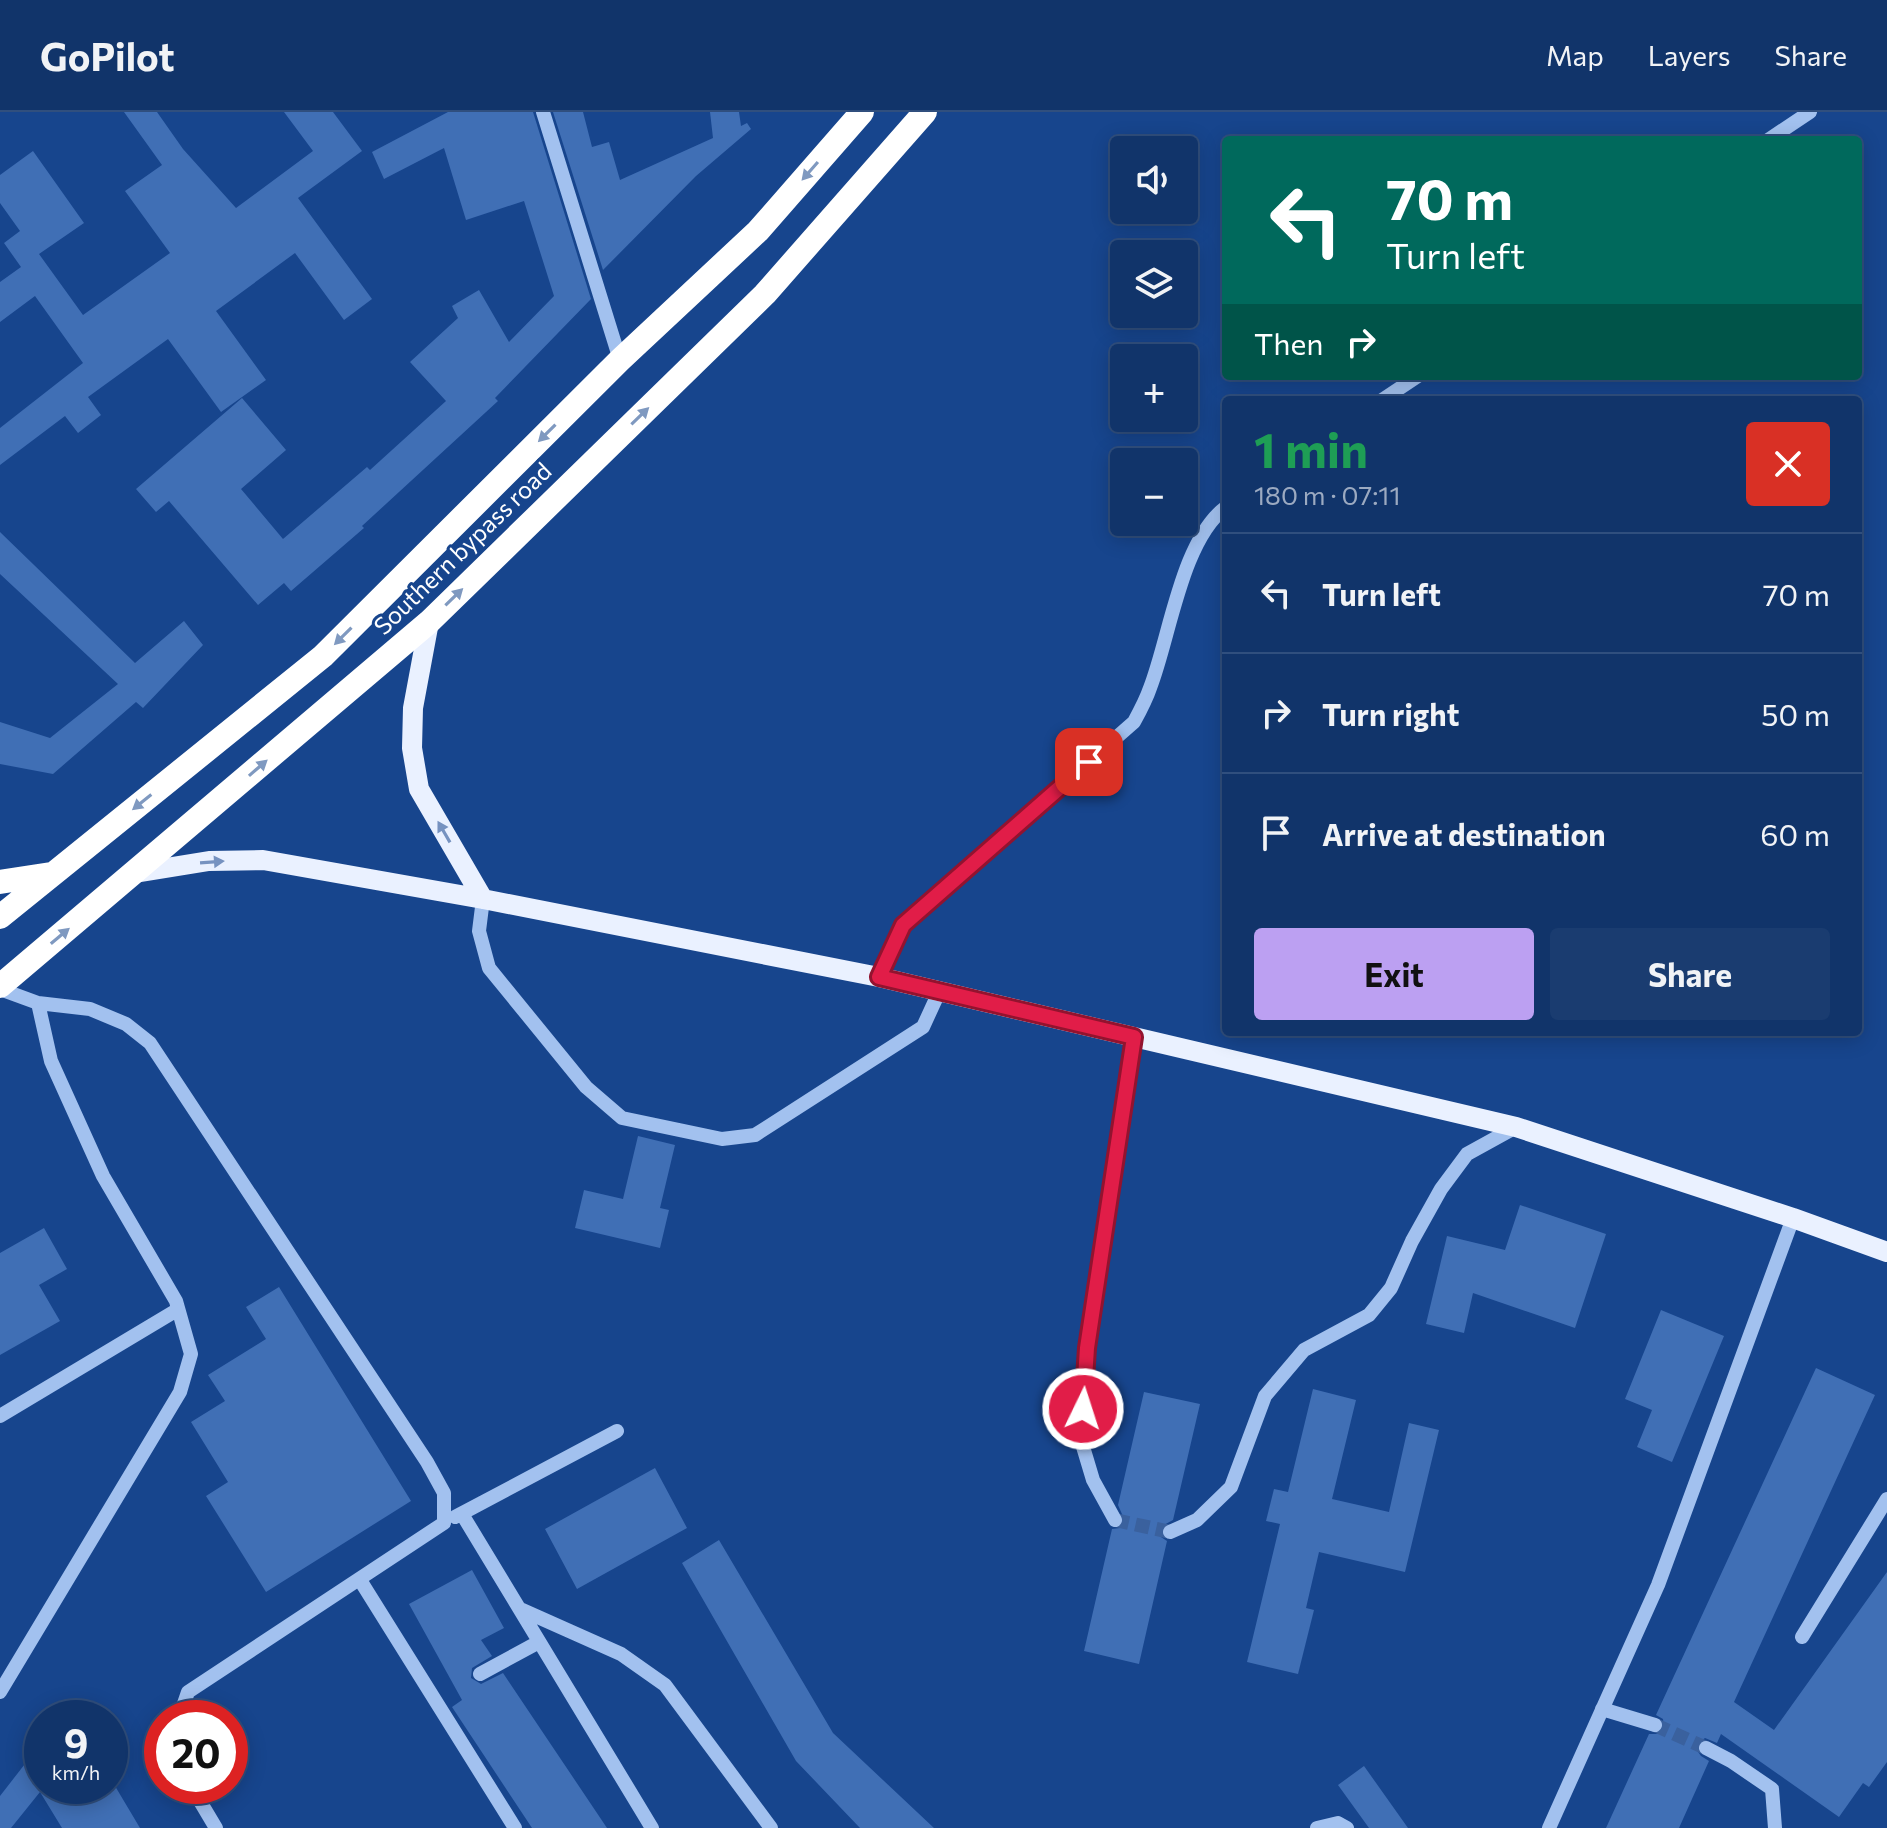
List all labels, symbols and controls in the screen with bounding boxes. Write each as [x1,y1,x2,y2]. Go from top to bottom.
text: GoPilot [40,32,175,79]
text: Map [1546,38,1604,72]
text: Layers [1648,38,1730,72]
text: Share [1774,38,1847,72]
map controls [1110,136,1198,536]
button: sound [1110,136,1198,224]
one-way arrow [802,161,820,180]
text: 70 m [1386,163,1513,232]
icon: left [1254,168,1358,272]
text: Turn left [1386,232,1525,276]
button: layers [1110,240,1198,328]
icon: right [1339,320,1383,364]
text: Then [1254,324,1323,361]
button: + [1110,344,1198,432]
one-way arrow [630,407,649,426]
text: 1 min [1254,419,1368,478]
button: close [1746,422,1830,506]
one-way arrow [538,423,557,442]
button: − [1110,448,1198,536]
street label: Southern bypass road [367,456,557,640]
text: 180 m · 07:11 [1254,479,1401,510]
icon: left [1254,571,1298,615]
text: Turn left [1322,575,1441,612]
text: 70 m [1763,575,1830,612]
one-way arrow [444,589,463,607]
one-way arrow [334,626,353,645]
icon: right [1254,691,1298,735]
text: Turn right [1322,695,1459,732]
text: 50 m [1761,695,1830,732]
pin [1055,728,1123,796]
icon: arrive [1067,740,1111,784]
one-way arrow [248,760,268,777]
one-way arrow [132,793,153,810]
icon: arrive [1254,811,1298,855]
text: Arrive at destination [1322,815,1606,852]
text: 60 m [1760,815,1830,852]
one-way arrow [437,821,451,843]
one-way arrow [200,855,225,868]
one-way arrow [50,928,70,945]
button: Exit [1254,928,1534,1020]
button: Share [1550,928,1830,1020]
position arrow [1041,1367,1125,1451]
speed limit sign: 20 [144,1700,248,1804]
text: 9 [64,1717,88,1766]
text: km/h [52,1760,100,1784]

